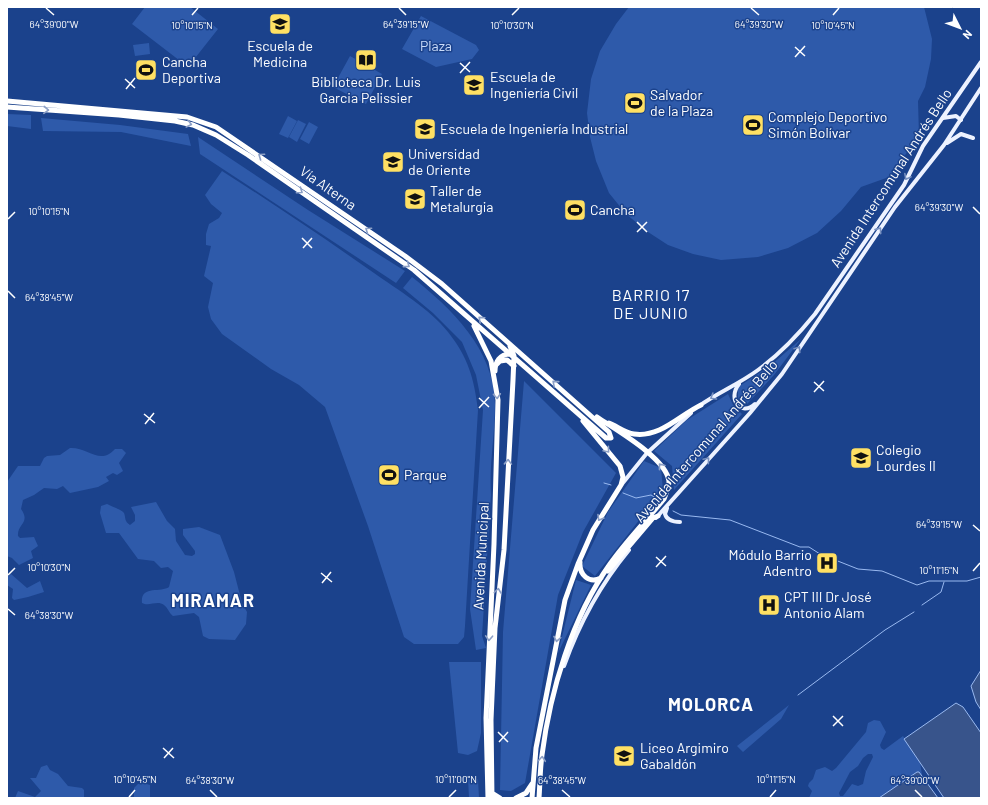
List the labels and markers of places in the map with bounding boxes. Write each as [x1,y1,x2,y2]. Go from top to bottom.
school or university icon: Escuela de Medicina [267,11,293,37]
place label: Escuela de Medicina [247,37,313,70]
library icon: Biblioteca Dr. Luis Garcia Pelissier [353,47,379,73]
place label: Cancha Deportiva [162,53,221,86]
sports icon: Cancha Deportiva [133,57,159,83]
place label: Escuela de Ingeniería Civil [490,68,578,101]
school or university icon: Escuela de Ingeniería Civil [461,72,487,98]
place label: Biblioteca Dr. Luis Garcia Pelissier [311,73,421,106]
place label: Salvador de la Plaza [650,86,713,119]
sports icon: Salvador de la Plaza [622,90,648,116]
place label: Complejo Deportivo Simón Bolívar [768,108,887,141]
sports icon: Complejo Deportivo Simón Bolívar [740,112,766,138]
school or university icon: Escuela de Ingeniería Industrial [412,116,438,142]
place label: Escuela de Ingeniería Industrial [440,120,628,137]
place label: Universidad de Oriente [408,145,480,178]
school or university icon: Universidad de Oriente [380,149,406,175]
place label: Taller de Metalurgia [430,182,494,215]
school or university icon: Taller de Metalurgia [402,186,428,212]
sports icon: Cancha [562,197,588,223]
place label: Cancha [590,201,635,218]
place label: Colegio Lourdes II [876,441,936,474]
school or university icon: Colegio Lourdes II [848,445,874,471]
sports icon: Parque [376,462,402,488]
place label: Parque [404,466,447,483]
place label: Módulo Barrio Adentro [728,546,812,579]
hospital icon: Módulo Barrio Adentro [814,550,840,576]
place label: CPT III Dr José Antonio Alam [784,588,872,621]
hospital icon: CPT III Dr José Antonio Alam [756,592,782,618]
place label: Liceo Argimiro Gabaldón [640,739,729,772]
school or university icon: Liceo Argimiro Gabaldón [611,743,637,769]

